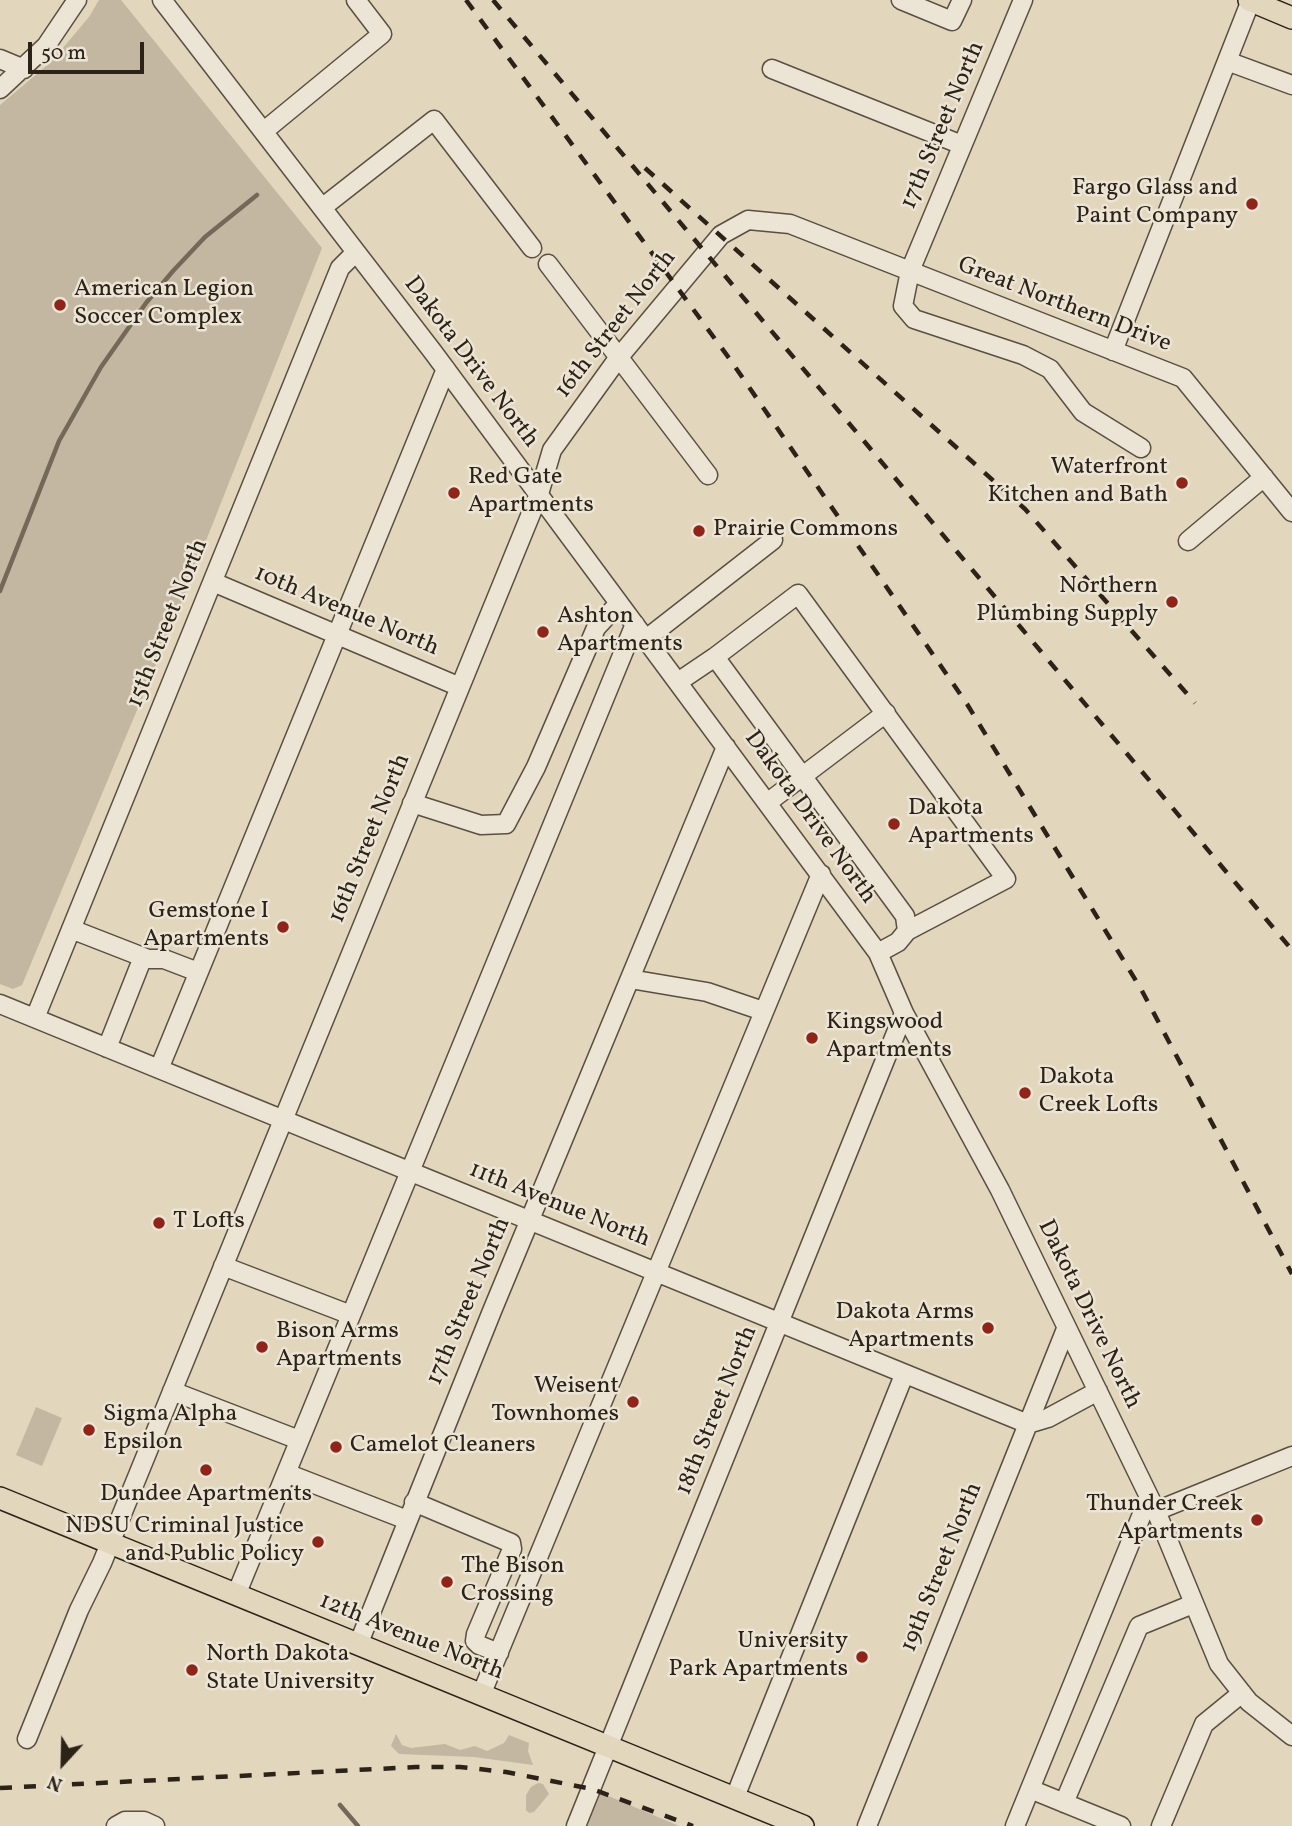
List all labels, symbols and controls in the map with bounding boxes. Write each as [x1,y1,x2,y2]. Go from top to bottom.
scale bar [32,28,147,72]
street label: 17th Street North [896,38,992,214]
text: 50 m [41,39,86,68]
place label: Fargo Glass and Paint Company [1072,176,1238,232]
marker: Fargo Glass and Paint Company [1244,196,1260,212]
street label: 16th Street North [550,245,684,405]
street label: Great Northern Drive [953,252,1175,360]
street label: Dakota Drive North [396,272,544,454]
place label: American Legion Soccer Complex [74,277,254,333]
marker: American Legion Soccer Complex [52,297,68,313]
place label: Waterfront Kitchen and Bath [987,455,1168,511]
place label: Red Gate Apartments [468,465,594,521]
marker: Waterfront Kitchen and Bath [1174,475,1190,491]
marker: Red Gate Apartments [446,485,462,501]
place label: Prairie Commons [713,517,898,545]
marker: Prairie Commons [691,523,707,539]
street label: 15th Street North [122,535,216,713]
street label: 10th Avenue North [249,560,443,664]
place label: Northern Plumbing Supply [976,574,1158,630]
marker: Northern Plumbing Supply [1164,594,1180,610]
place label: Ashton Apartments [557,604,683,660]
marker: Ashton Apartments [535,624,551,640]
street label: Dakota Drive North [737,726,881,910]
street label: 16th Street North [324,750,418,928]
place label: Dakota Apartments [908,796,1034,852]
marker: Dakota Apartments [886,816,902,832]
place label: Gemstone I Apartments [143,899,269,955]
marker: Gemstone I Apartments [275,919,291,935]
place label: Kingswood Apartments [826,1010,952,1066]
marker: Kingswood Apartments [804,1030,820,1046]
place label: Dakota Creek Lofts [1039,1065,1158,1121]
marker: Dakota Creek Lofts [1017,1085,1033,1101]
street label: 11th Avenue North [464,1157,654,1255]
place label: T Lofts [173,1209,245,1237]
street label: 17th Street North [422,1214,518,1390]
marker: T Lofts [151,1215,167,1231]
street label: Dakota Drive North [1030,1216,1146,1414]
place label: Dakota Arms Apartments [835,1300,974,1356]
place label: Bison Arms Apartments [276,1319,402,1375]
marker: Dakota Arms Apartments [980,1320,996,1336]
street label: 18th Street North [671,1322,765,1500]
marker: Bison Arms Apartments [254,1339,270,1355]
place label: Weisent Townhomes [491,1374,619,1430]
marker: Weisent Townhomes [625,1394,641,1410]
place label: Sigma Alpha Epsilon [103,1402,238,1458]
marker: Sigma Alpha Epsilon [81,1422,97,1438]
place label: Camelot Cleaners [350,1433,536,1461]
marker: Camelot Cleaners [328,1439,344,1455]
marker: Dundee Apartments [198,1462,214,1478]
street label: 19th Street North [896,1479,990,1657]
place label: Dundee Apartments [100,1482,312,1510]
place label: Thunder Creek Apartments [1086,1492,1243,1548]
marker: Thunder Creek Apartments [1249,1512,1265,1528]
place label: NDSU Criminal Justice and Public Policy [65,1514,304,1570]
marker: NDSU Criminal Justice and Public Policy [310,1534,326,1550]
place label: The Bison Crossing [461,1554,565,1610]
marker: The Bison Crossing [439,1574,455,1590]
street label: 12th Avenue North [315,1588,507,1688]
place label: University Park Apartments [668,1629,848,1685]
place label: North Dakota State University [206,1642,374,1698]
marker: University Park Apartments [854,1649,870,1665]
marker: North Dakota State University [184,1662,200,1678]
north arrow [28,1728,98,1798]
text: N [44,1768,66,1797]

